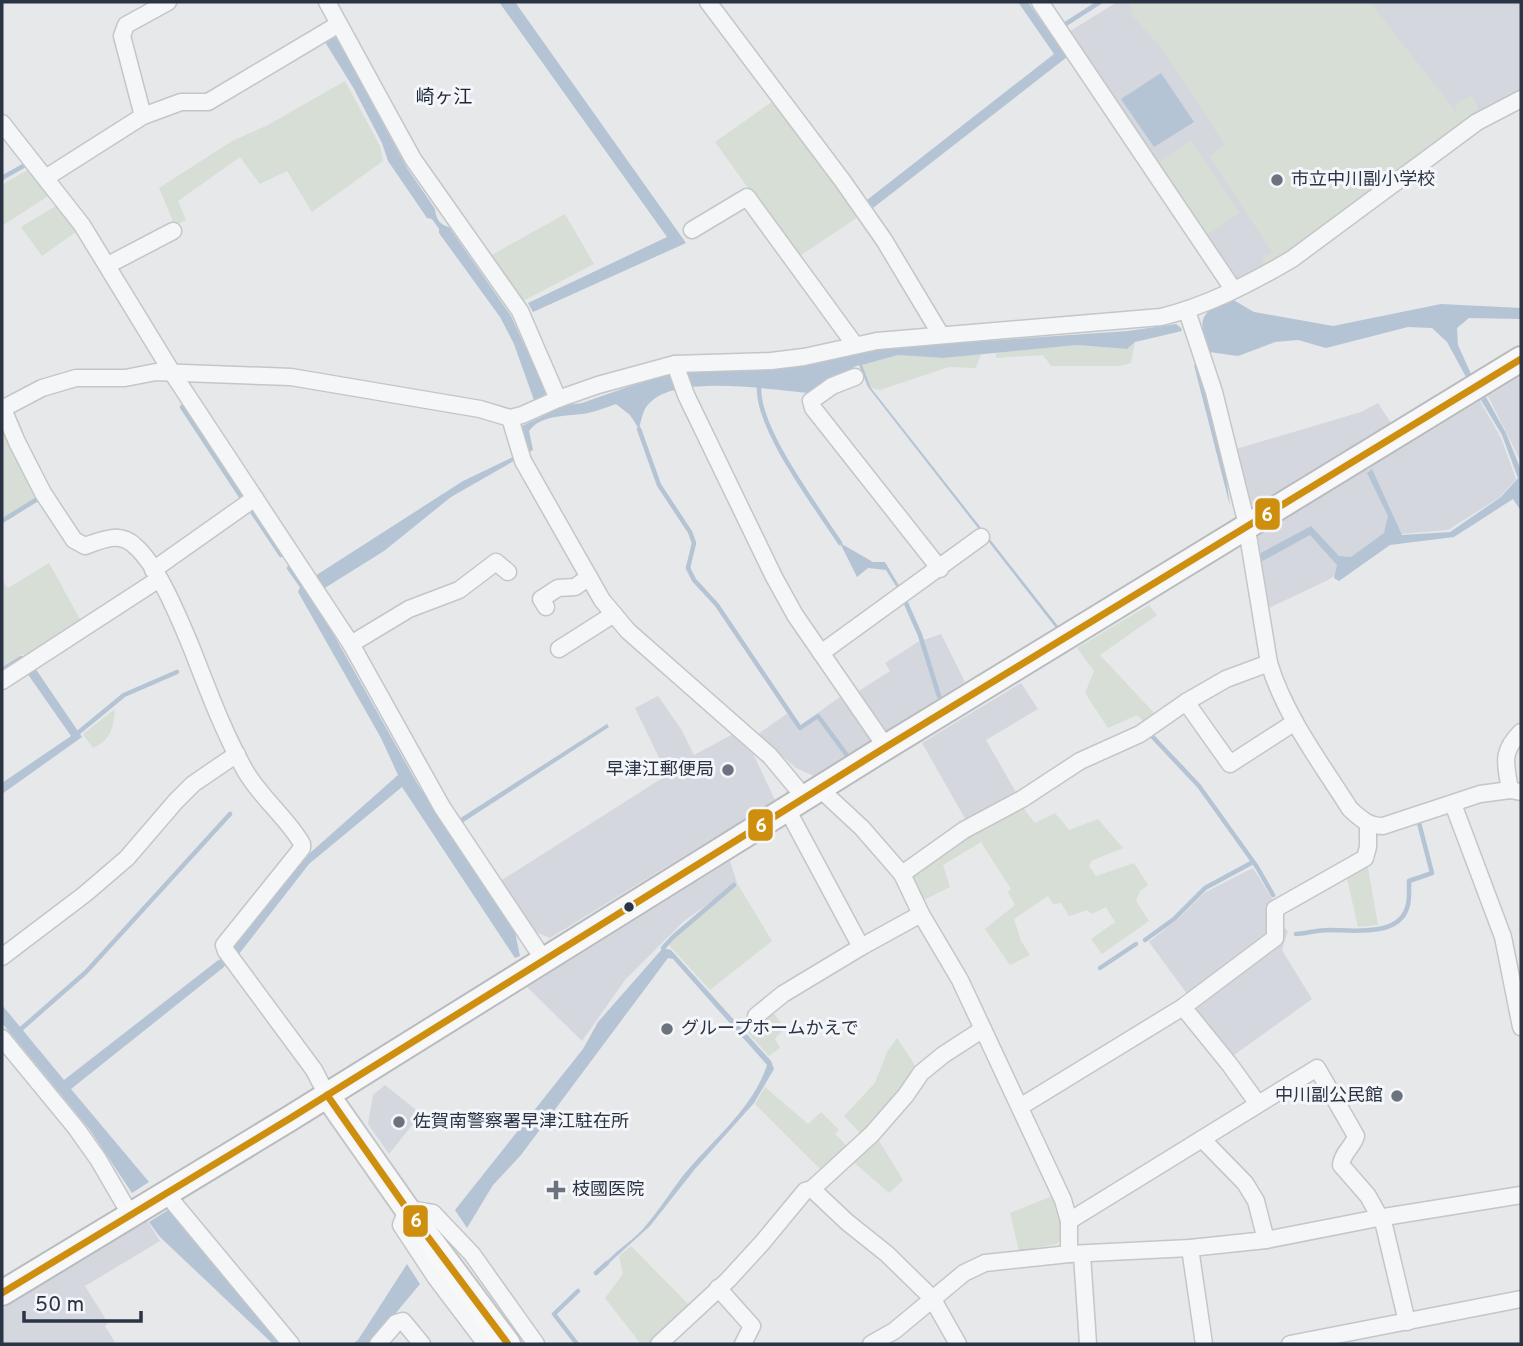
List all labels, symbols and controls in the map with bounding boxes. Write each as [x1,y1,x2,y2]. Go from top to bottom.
district label: 崎ヶ江 [415,86,473,110]
place label: 市立中川副小学校 [1291,169,1435,192]
marker: 市立中川副小学校 [1269,172,1285,188]
line badge: 6 [1254,497,1281,531]
text: 6 [1261,504,1273,528]
place label: 早津江郵便局 [606,759,714,782]
marker: 早津江郵便局 [720,762,736,778]
line badge: 6 [747,808,774,842]
text: 6 [755,815,767,839]
unlabelled marker [622,900,636,914]
place label: グループホームかえで [681,1018,859,1041]
marker: グループホームかえで [659,1021,675,1037]
place label: 中川副公民館 [1275,1085,1383,1108]
marker: 中川副公民館 [1389,1088,1405,1104]
place label: 佐賀南警察署早津江駐在所 [413,1111,629,1134]
marker: 佐賀南警察署早津江駐在所 [391,1114,407,1130]
place label: 枝國医院 [572,1179,644,1202]
marker: 枝國医院 [546,1180,566,1200]
line badge: 6 [402,1204,429,1238]
text: 6 [410,1210,422,1234]
scale bar [24,1280,142,1324]
text: 50 m [35,1292,84,1319]

